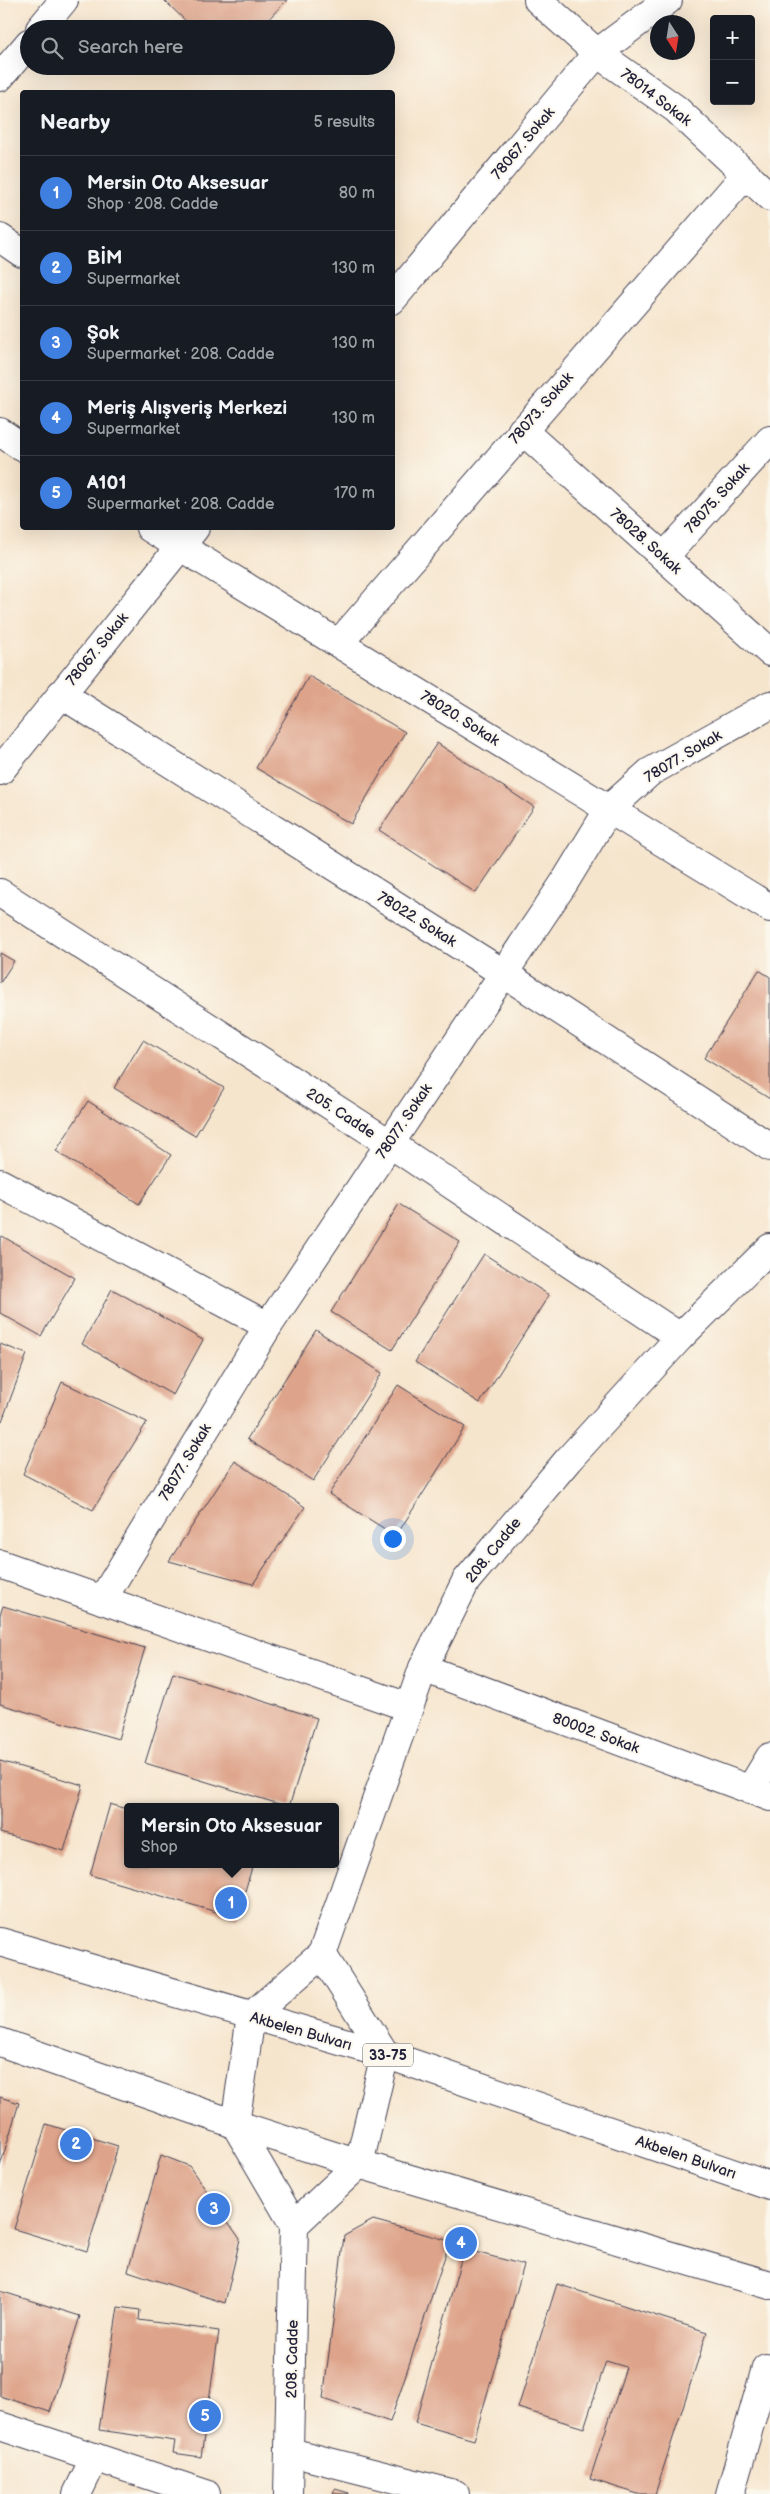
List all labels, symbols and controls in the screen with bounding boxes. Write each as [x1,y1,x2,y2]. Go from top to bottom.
north arrow [650,15,695,60]
map controls [710,15,755,105]
button: + [710,15,755,60]
search box [20,20,395,75]
icon: search [38,34,66,62]
text: Search here [78,36,183,59]
button: − [710,60,755,105]
street label: 78014 Sokak [616,64,696,131]
street label: 78067. Sokak [488,103,560,183]
text: Nearby [40,110,110,135]
text: 5 results [313,113,375,132]
text: Mersin Oto Aksesuar [87,172,268,195]
text: 1 [53,184,59,203]
text: 80 m [339,184,375,203]
text: Shop · 208. Cadde [87,195,218,214]
text: BİM [87,247,122,270]
text: 2 [51,259,61,278]
text: 130 m [332,259,375,278]
text: Supermarket [87,270,180,289]
text: Şok [87,322,119,345]
text: 3 [51,334,61,353]
text: 130 m [332,334,375,353]
text: Supermarket · 208. Cadde [87,345,274,364]
street label: 78073. Sokak [505,368,578,448]
text: Meriş Alışveriş Merkezi [87,397,287,420]
text: 4 [51,409,61,428]
text: 130 m [332,409,375,428]
text: Supermarket [87,420,180,439]
street label: 78075. Sokak [681,459,754,537]
text: A101 [87,472,126,495]
text: 5 [51,484,61,503]
text: 170 m [334,484,375,503]
text: Supermarket · 208. Cadde [87,495,274,514]
street label: 78028. Sokak [606,504,686,579]
street label: 78067. Sokak [62,608,133,690]
street label: 78020. Sokak [417,687,503,751]
street label: 78077. Sokak [641,726,726,787]
street label: 78022. Sokak [374,888,460,952]
street label: 78077. Sokak [372,1079,437,1163]
street label: 205. Cadde [303,1084,379,1143]
street label: 78077. Sokak [155,1420,216,1504]
street label: 208. Cadde [461,1514,526,1587]
your location [380,1526,406,1552]
street label: 80002. Sokak [550,1709,643,1758]
popup [124,1803,339,1868]
text: Mersin Oto Aksesuar [141,1815,322,1838]
text: Shop [141,1838,178,1857]
pin: 1 [215,1884,247,1922]
street label: Akbelen Bulvarı [248,2008,354,2055]
road number: 33-75 [363,2044,413,2066]
pin: 2 [60,2125,92,2163]
street label: Akbelen Bulvarı [633,2131,739,2184]
pin: 3 [198,2190,230,2228]
pin: 4 [445,2224,477,2262]
street label: 208. Cadde [282,2319,303,2398]
pin: 5 [189,2397,221,2435]

